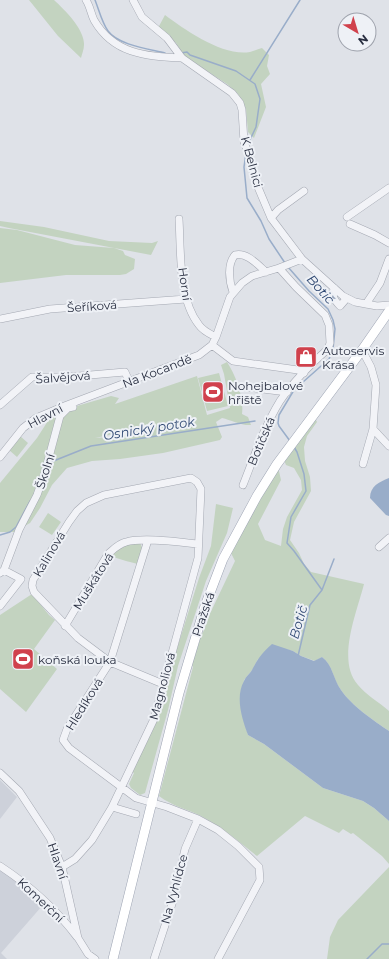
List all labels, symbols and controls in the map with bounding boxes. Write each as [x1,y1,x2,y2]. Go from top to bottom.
north arrow [337,12,377,52]
text: N [355,32,371,48]
street label: K Belnici [238,135,266,189]
street label: Horní [175,266,195,302]
water label: Botič [304,271,339,308]
street label: Šeříková [66,297,118,315]
place label: Autoservis Krása [322,343,385,372]
shop icon: Autoservis Krása [293,344,319,370]
street label: Na Kocandě [120,351,194,391]
street label: Šalvějová [35,368,91,386]
place label: Nohejbalové hřiště [228,378,303,407]
sports icon: Nohejbalové hřiště [200,379,226,405]
street label: Hlavní [25,400,66,431]
water label: Osnický potok [102,413,197,443]
street label: Botičská [244,414,278,468]
street label: Školní [32,451,58,491]
street label: Kalinová [30,528,68,580]
street label: Muškátová [69,550,117,612]
street label: Pražská [188,590,218,638]
water label: Botič [286,603,311,641]
sports icon: koňská louka [10,646,36,672]
street label: Magnoliová [146,650,178,722]
place label: koňská louka [38,652,117,667]
street label: Hledíková [62,675,106,733]
street label: Hlavní [45,841,71,882]
street label: Na Vyhlídce [158,853,190,925]
street label: Komerční [14,875,68,926]

